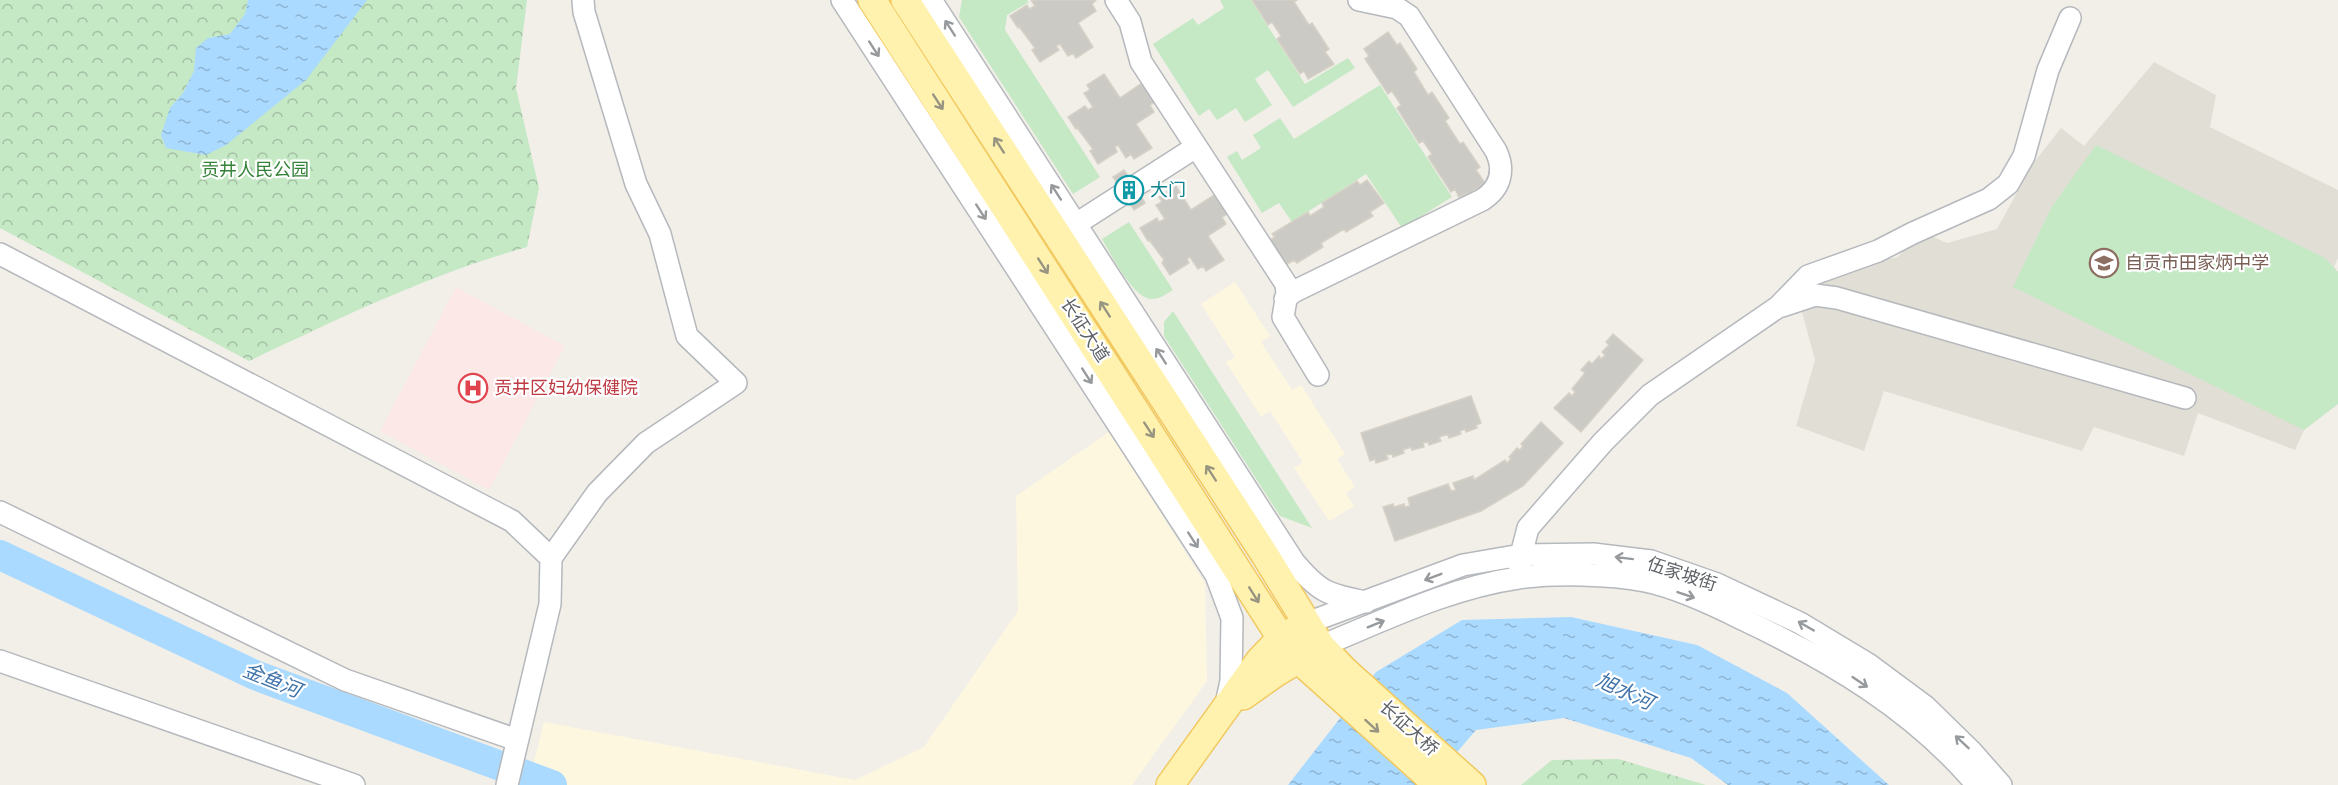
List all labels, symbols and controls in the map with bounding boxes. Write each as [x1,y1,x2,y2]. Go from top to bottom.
one-way arrow [944,21,956,37]
one-way arrow [869,40,881,57]
one-way arrow [932,93,944,110]
one-way arrow [993,138,1005,154]
park label: 贡井人民公园 [201,159,309,181]
building icon: 大门 [1113,174,1145,206]
place label: 大门 [1150,179,1186,201]
one-way arrow [1049,184,1061,201]
one-way arrow [974,204,987,221]
school or university icon: 自贡市田家炳中学 [2088,247,2120,279]
place label: 自贡市田家炳中学 [2125,252,2269,274]
one-way arrow [1038,257,1050,274]
street label: 长征大道 [1056,294,1114,366]
one-way arrow [1099,301,1111,318]
one-way arrow [1155,348,1167,365]
one-way arrow [1081,367,1093,384]
hospital icon: 贡井区妇幼保健院 [457,372,489,404]
place label: 贡井区妇幼保健院 [494,377,638,399]
one-way arrow [1143,421,1155,438]
one-way arrow [1205,465,1217,482]
one-way arrow [1187,531,1199,547]
one-way arrow [1615,552,1635,563]
street label: 伍家坡街 [1644,552,1720,596]
one-way arrow [1424,572,1442,583]
one-way arrow [1247,586,1260,603]
one-way arrow [1676,591,1695,602]
one-way arrow [1366,618,1384,629]
one-way arrow [1797,620,1814,632]
water label: 金鱼河 [239,658,308,705]
water label: 旭水河 [1592,667,1661,717]
one-way arrow [1851,676,1868,689]
street label: 长征大桥 [1375,696,1443,760]
one-way arrow [1365,719,1380,733]
one-way arrow [1955,735,1970,749]

